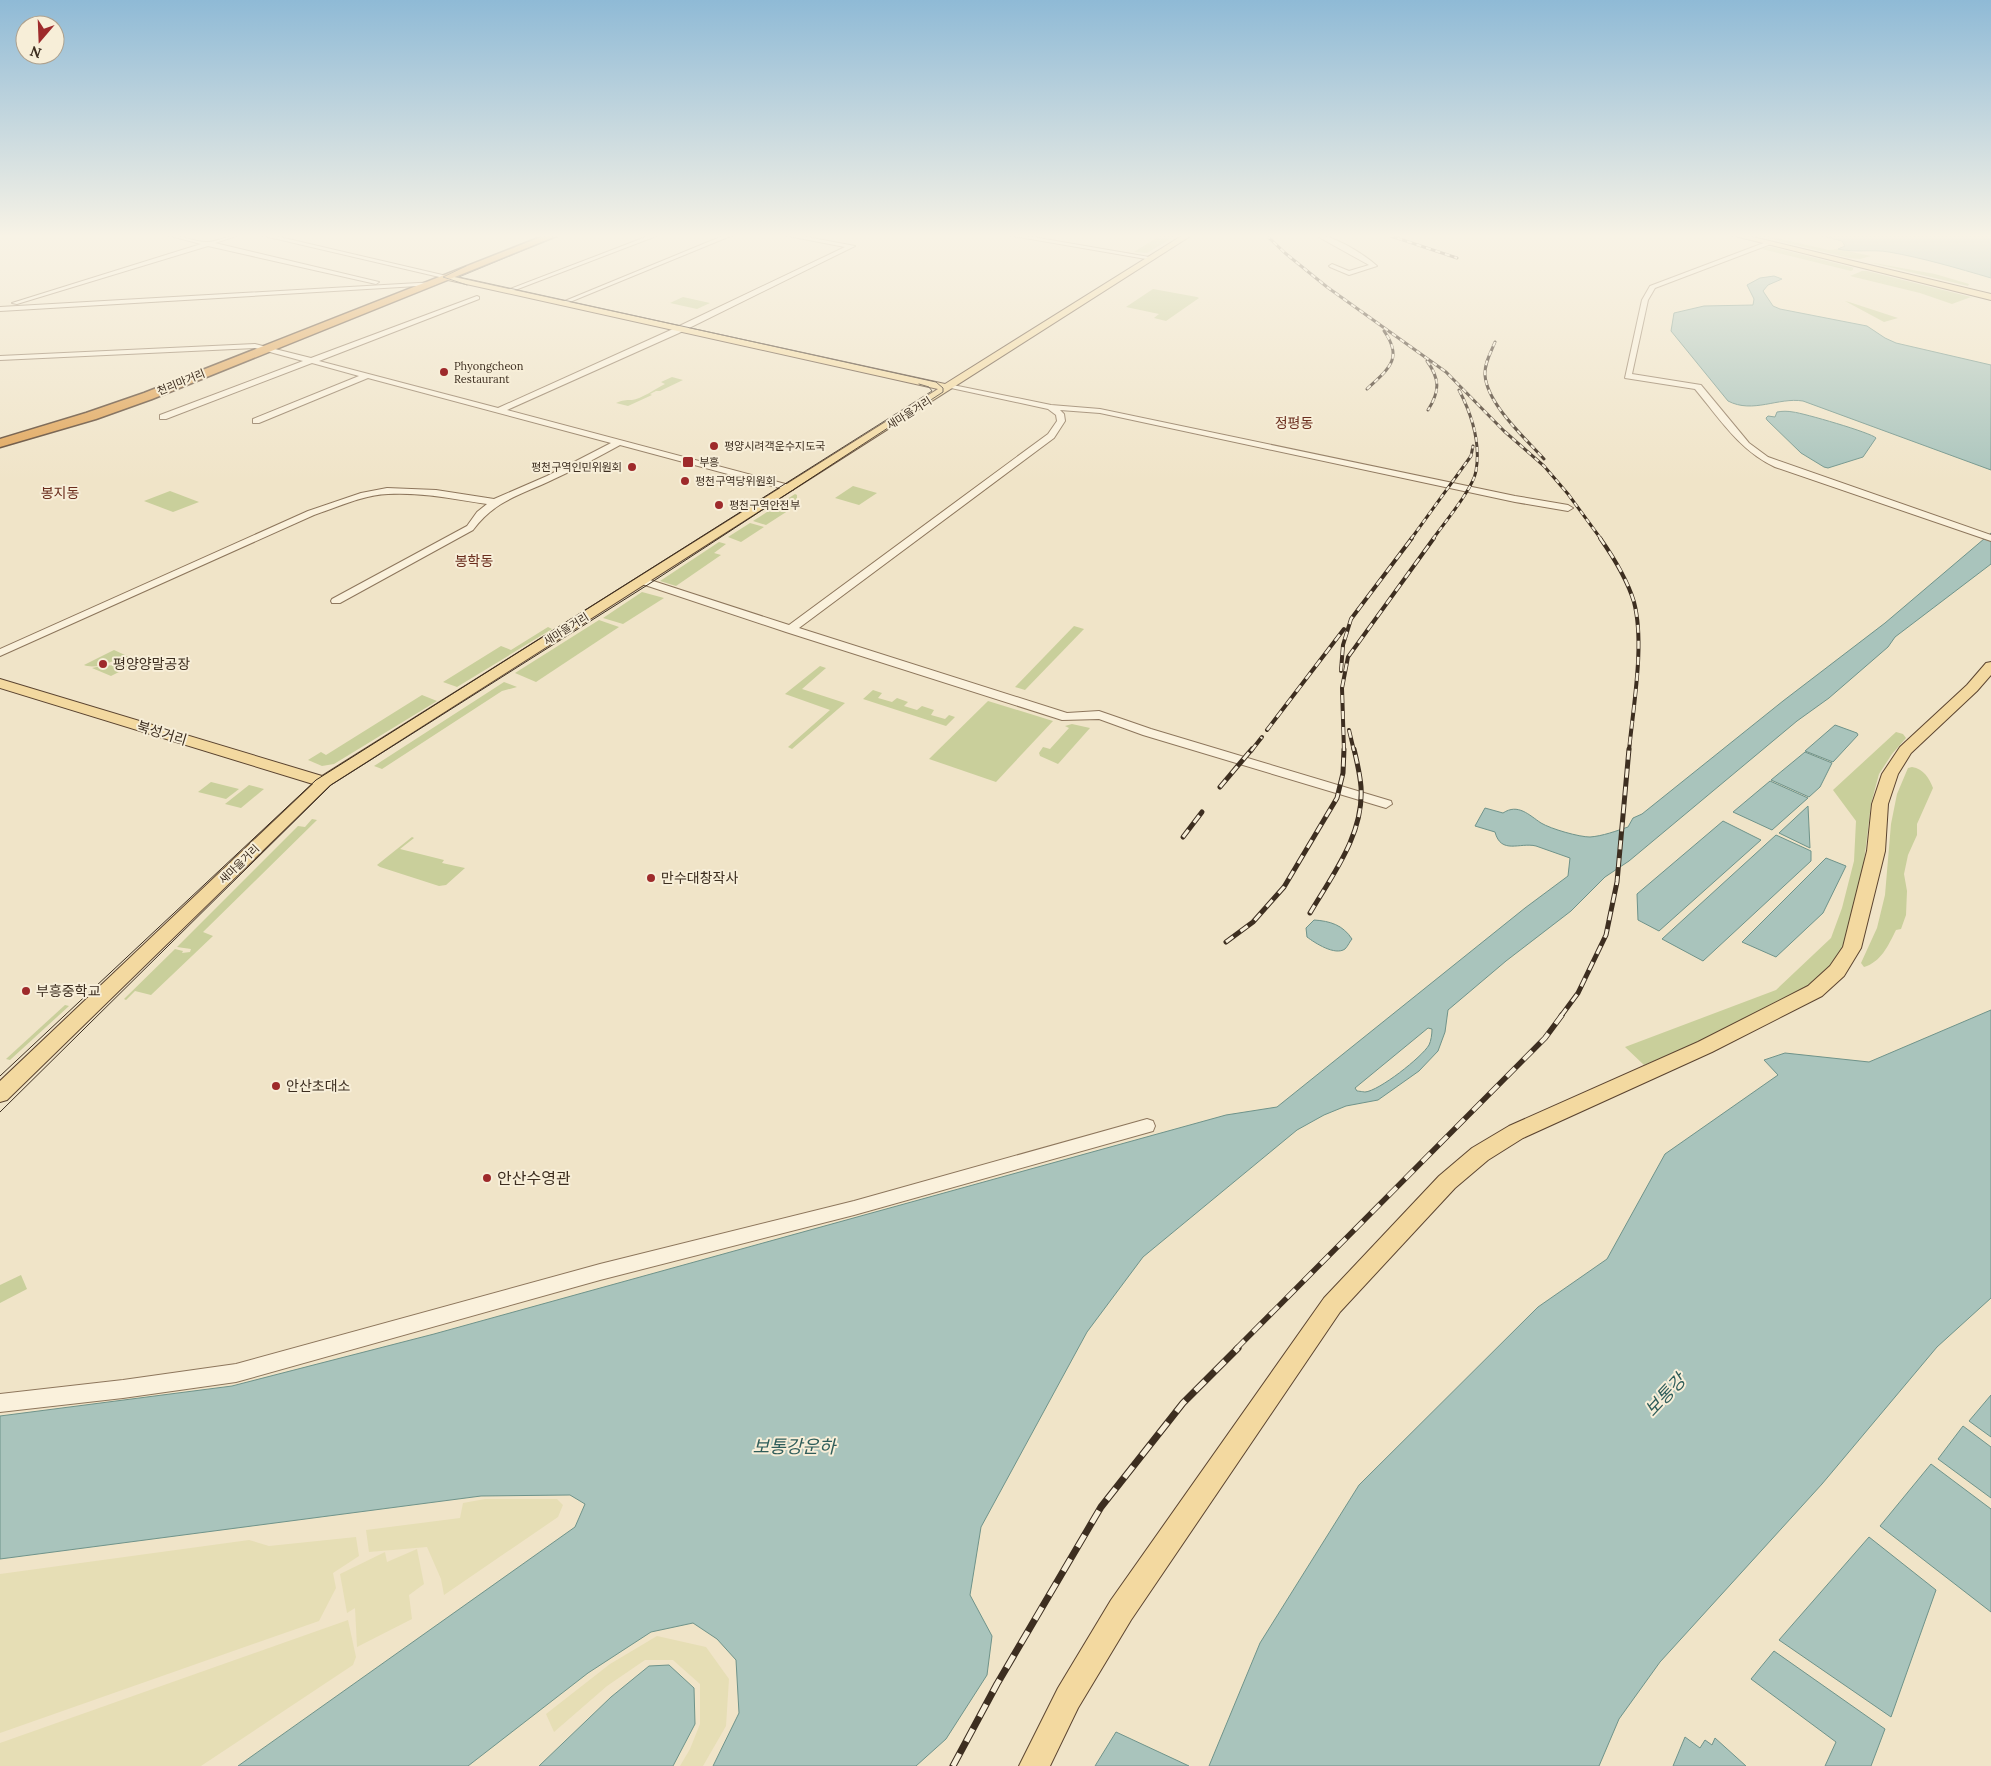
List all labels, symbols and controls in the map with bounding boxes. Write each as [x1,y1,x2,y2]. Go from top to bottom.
north arrow [15,15,65,65]
text: N [28,42,44,63]
place label: Phyongcheon Restaurant [454,359,524,386]
street label: 천리마거리 [155,366,207,398]
marker: Phyongcheon Restaurant [438,366,450,378]
street label: 새마을거리 [884,394,934,432]
district label: 정평동 [1275,414,1313,432]
place label: 평양시려객운수지도국 [724,439,825,453]
marker: 평양시려객운수지도국 [708,440,720,452]
marker: 부흥 [681,455,695,469]
place label: 부흥 [699,455,719,469]
place label: 평천구역인민위원회 [531,460,622,474]
marker: 평천구역인민위원회 [626,461,638,473]
place label: 평천구역당위원회 [695,474,776,488]
marker: 평천구역당위원회 [679,475,691,487]
district label: 봉지동 [41,484,79,502]
place label: 평천구역안전부 [729,498,800,512]
marker: 평천구역안전부 [713,499,725,511]
district label: 봉학동 [455,552,493,570]
street label: 새마을거리 [541,610,591,648]
place label: 평양양말공장 [113,655,190,673]
marker: 평양양말공장 [97,658,109,670]
street label: 북성거리 [135,717,189,749]
street label: 새마을거리 [216,841,262,887]
place label: 만수대창작사 [661,869,738,887]
marker: 만수대창작사 [645,872,657,884]
place label: 부흥중학교 [36,982,101,1000]
marker: 부흥중학교 [20,985,32,997]
place label: 안산초대소 [286,1077,351,1095]
marker: 안산초대소 [270,1080,282,1092]
place label: 안산수영관 [497,1168,571,1188]
marker: 안산수영관 [481,1172,493,1184]
water label: 보통강 [1640,1367,1692,1421]
water label: 보통강운하 [753,1435,838,1458]

